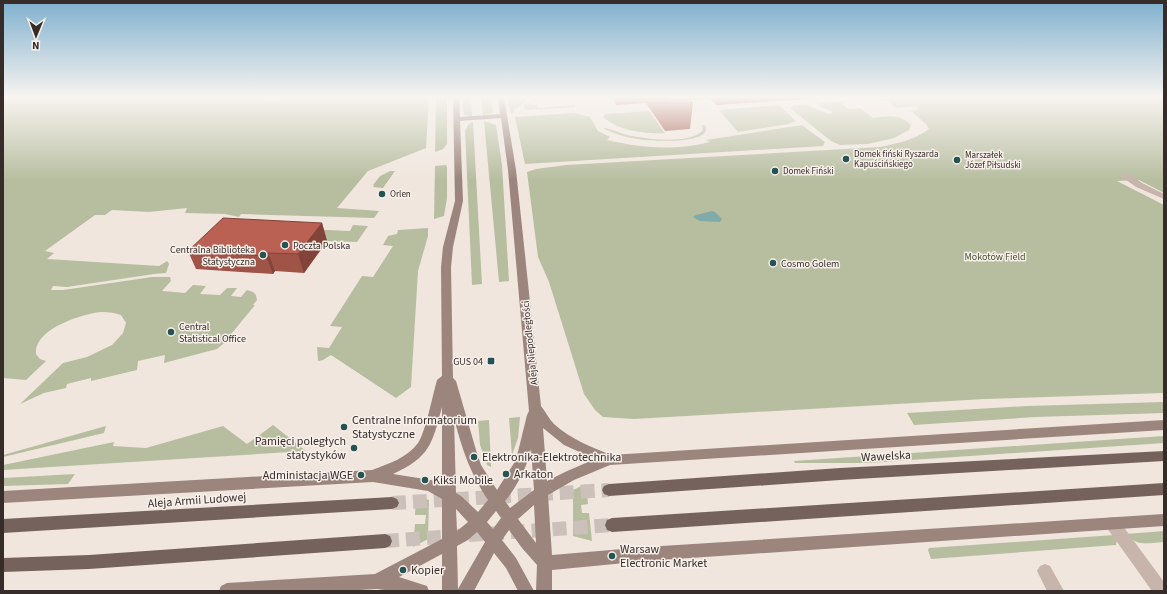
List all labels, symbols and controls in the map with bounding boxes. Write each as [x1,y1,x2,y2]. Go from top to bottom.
north arrow [16,16,56,56]
text: N [32,38,40,53]
place label: Domek fiński Ryszarda Kapuścińskiego [854,148,938,171]
place label: Marszałek Józef Piłsudski [965,149,1021,172]
marker: Domek fiński Ryszarda Kapuścińskiego [841,154,851,164]
marker: Marszałek Józef Piłsudski [952,155,962,165]
place label: Domek Fiński [783,165,834,178]
marker: Domek Fiński [770,166,780,176]
place label: Orlen [390,188,411,201]
marker: Orlen [377,189,387,199]
place label: Poczta Polska [293,239,350,253]
marker: Poczta Polska [280,240,290,250]
place label: Centralna Biblioteka Statystyczna [170,243,255,269]
marker: Centralna Biblioteka Statystyczna [258,250,268,260]
park label: Mokotów Field [965,250,1025,264]
place label: Cosmo Golem [781,257,839,271]
marker: Cosmo Golem [768,258,778,268]
street label: Aleja Niepodległości [519,300,541,386]
place label: Central Statistical Office [179,320,246,346]
marker: Central Statistical Office [166,327,176,337]
place label: GUS 04 [453,355,483,369]
marker: GUS 04 [486,356,496,366]
place label: Centralne Informatorium Statystyczne [352,412,477,443]
marker: Centralne Informatorium Statystyczne [339,422,349,432]
place label: Pamięci poległych statystyków [255,433,346,464]
marker: Pamięci poległych statystyków [349,443,359,453]
street label: Wawelska [861,447,911,466]
place label: Elektronika-Elektrotechnika [482,449,621,466]
marker: Elektronika-Elektrotechnika [469,452,479,462]
place label: Arkaton [514,466,553,483]
place label: Administacja WGE [263,467,353,484]
marker: Arkaton [501,469,511,479]
marker: Administacja WGE [356,470,366,480]
place label: Kiksi Mobile [433,472,493,489]
marker: Kiksi Mobile [420,475,430,485]
street label: Aleja Armii Ludowej [147,489,247,512]
place label: Warsaw Electronic Market [620,541,707,572]
marker: Warsaw Electronic Market [607,551,617,561]
place label: Kopier [411,562,445,579]
marker: Kopier [398,565,408,575]

